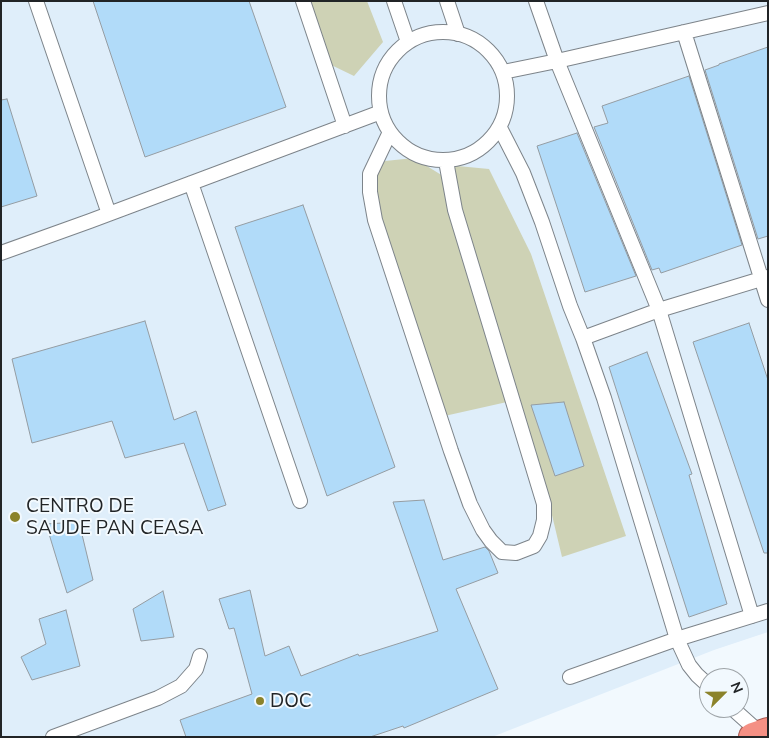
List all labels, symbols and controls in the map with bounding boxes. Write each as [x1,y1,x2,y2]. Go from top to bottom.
place label: CENTRO DE SAUDE PAN CEASA [26,495,204,539]
marker: CENTRO DE SAUDE PAN CEASA [8,510,22,524]
north arrow [699,668,749,718]
text: N [727,679,747,696]
place label: DOC [270,690,312,712]
marker: DOC [254,695,266,707]

